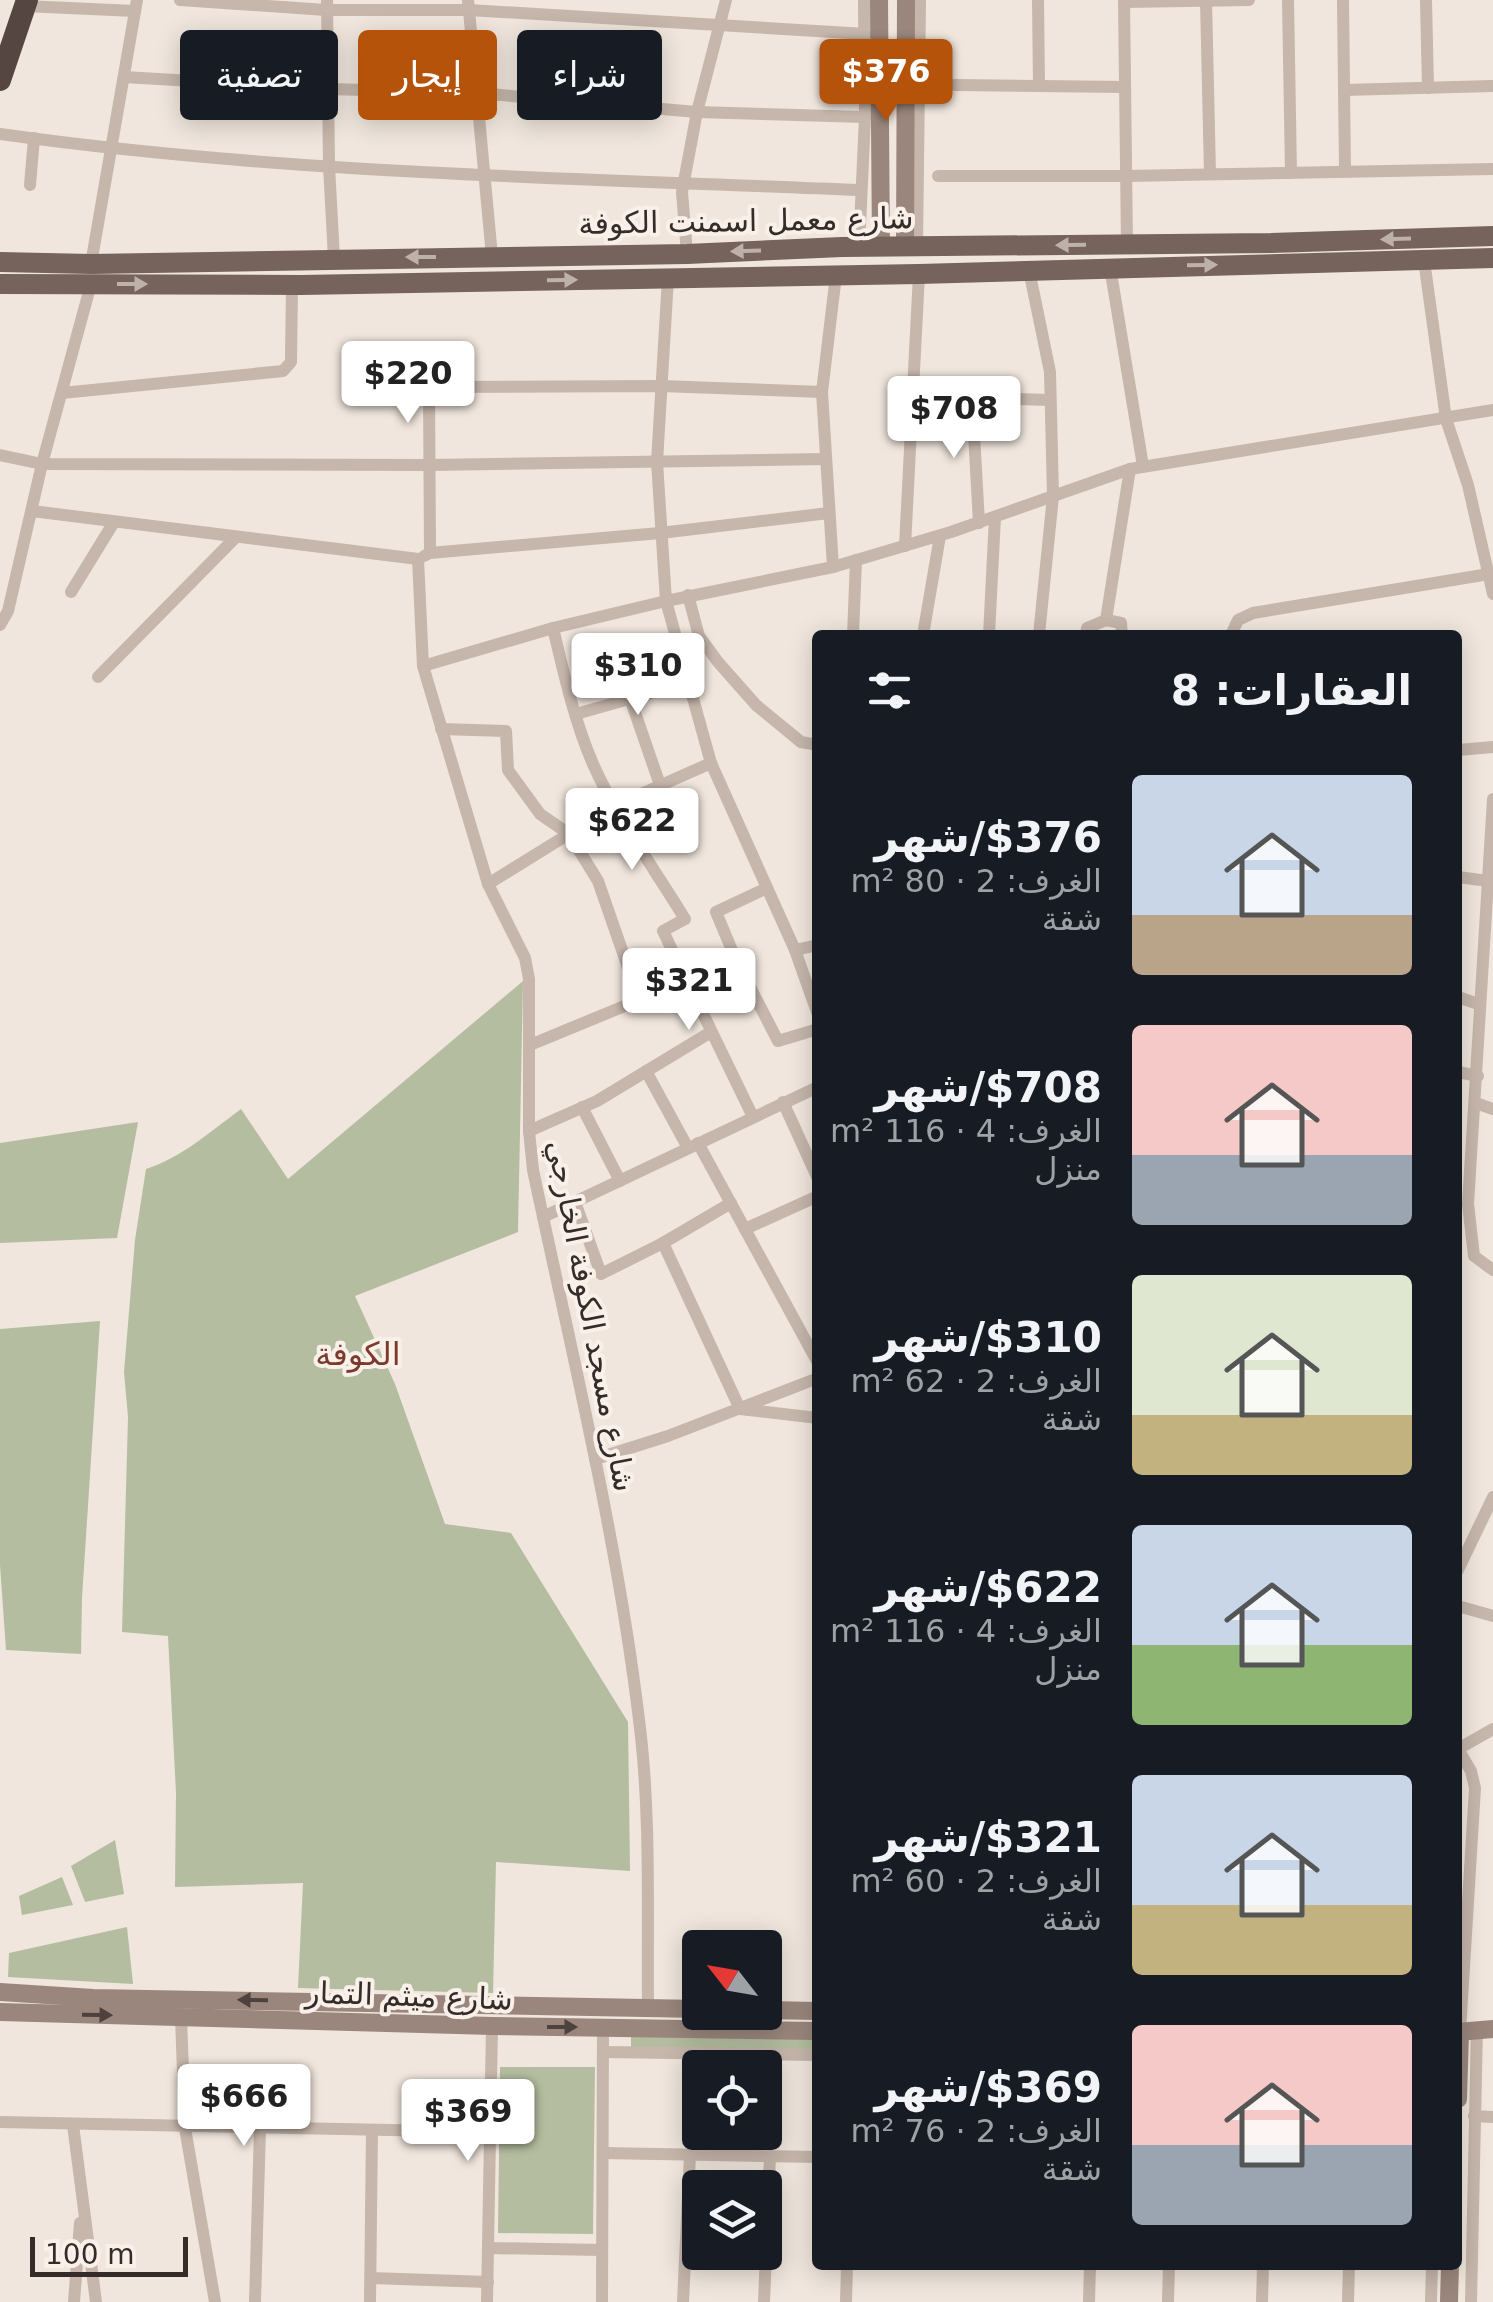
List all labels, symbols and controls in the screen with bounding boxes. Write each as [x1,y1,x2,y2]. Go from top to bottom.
chip: تصفية [180,30,338,120]
chip: إيجار [358,30,497,120]
chip: شراء [517,30,662,120]
pin: $376 [827,39,945,124]
text: $376 [841,52,931,90]
street label: شارع معمل اسمنت الكوفة [578,200,914,241]
one-way arrow [1379,231,1411,247]
one-way arrow [1054,237,1086,253]
one-way arrow [729,243,761,259]
one-way arrow [404,249,436,265]
one-way arrow [1187,256,1219,272]
one-way arrow [547,271,579,287]
one-way arrow [117,276,149,292]
pin: $220 [349,341,467,426]
text: $220 [363,354,453,392]
pin: $708 [895,376,1013,461]
text: $708 [909,389,999,427]
pin: $310 [579,633,697,718]
text: $310 [593,646,683,684]
icon: filters [862,663,917,718]
text: العقارات: 8 [1171,666,1412,715]
pin: $622 [573,788,691,873]
text: $622 [587,801,677,839]
text: $376/شهر [875,813,1102,862]
icon: home [1212,815,1332,935]
text: الغرف: 2 · 80 m² [850,862,1102,900]
text: شقة [1042,900,1102,938]
pin: $321 [630,948,748,1033]
text: $321 [644,961,734,999]
text: $708/شهر [875,1063,1102,1112]
icon: home [1212,1065,1332,1185]
text: الغرف: 4 · 116 m² [830,1112,1102,1150]
street label: شارع مسجد الكوفة الخارجي [539,1137,643,1495]
text: منزل [1034,1150,1102,1188]
text: $310/شهر [875,1313,1102,1362]
icon: home [1212,1315,1332,1435]
district label: الكوفة [315,1335,401,1373]
text: الغرف: 2 · 62 m² [850,1362,1102,1400]
text: شقة [1042,1400,1102,1438]
text: $622/شهر [875,1563,1102,1612]
icon: home [1212,1565,1332,1685]
text: الغرف: 4 · 116 m² [830,1612,1102,1650]
text: منزل [1034,1650,1102,1688]
text: $321/شهر [875,1813,1102,1862]
icon: home [1212,1815,1332,1935]
text: الغرف: 2 · 60 m² [850,1862,1102,1900]
text: شقة [1042,1900,1102,1938]
north arrow [682,1930,782,2030]
map controls [682,1930,782,2270]
street label: شارع ميثم التمار [303,1974,513,2018]
one-way arrow [236,1991,268,2007]
one-way arrow [82,2007,114,2023]
one-way arrow [547,2019,579,2035]
button: locate [682,2050,782,2150]
text: $369/شهر [875,2063,1102,2112]
pin: $666 [185,2064,303,2149]
icon: home [1212,2065,1332,2185]
text: $666 [199,2077,289,2115]
pin: $369 [409,2079,527,2164]
text: $369 [423,2092,513,2130]
text: الغرف: 2 · 76 m² [850,2112,1102,2150]
text: شقة [1042,2150,1102,2188]
button: layers [682,2170,782,2270]
scale bar [30,2232,188,2276]
text: 100 m [45,2238,135,2271]

